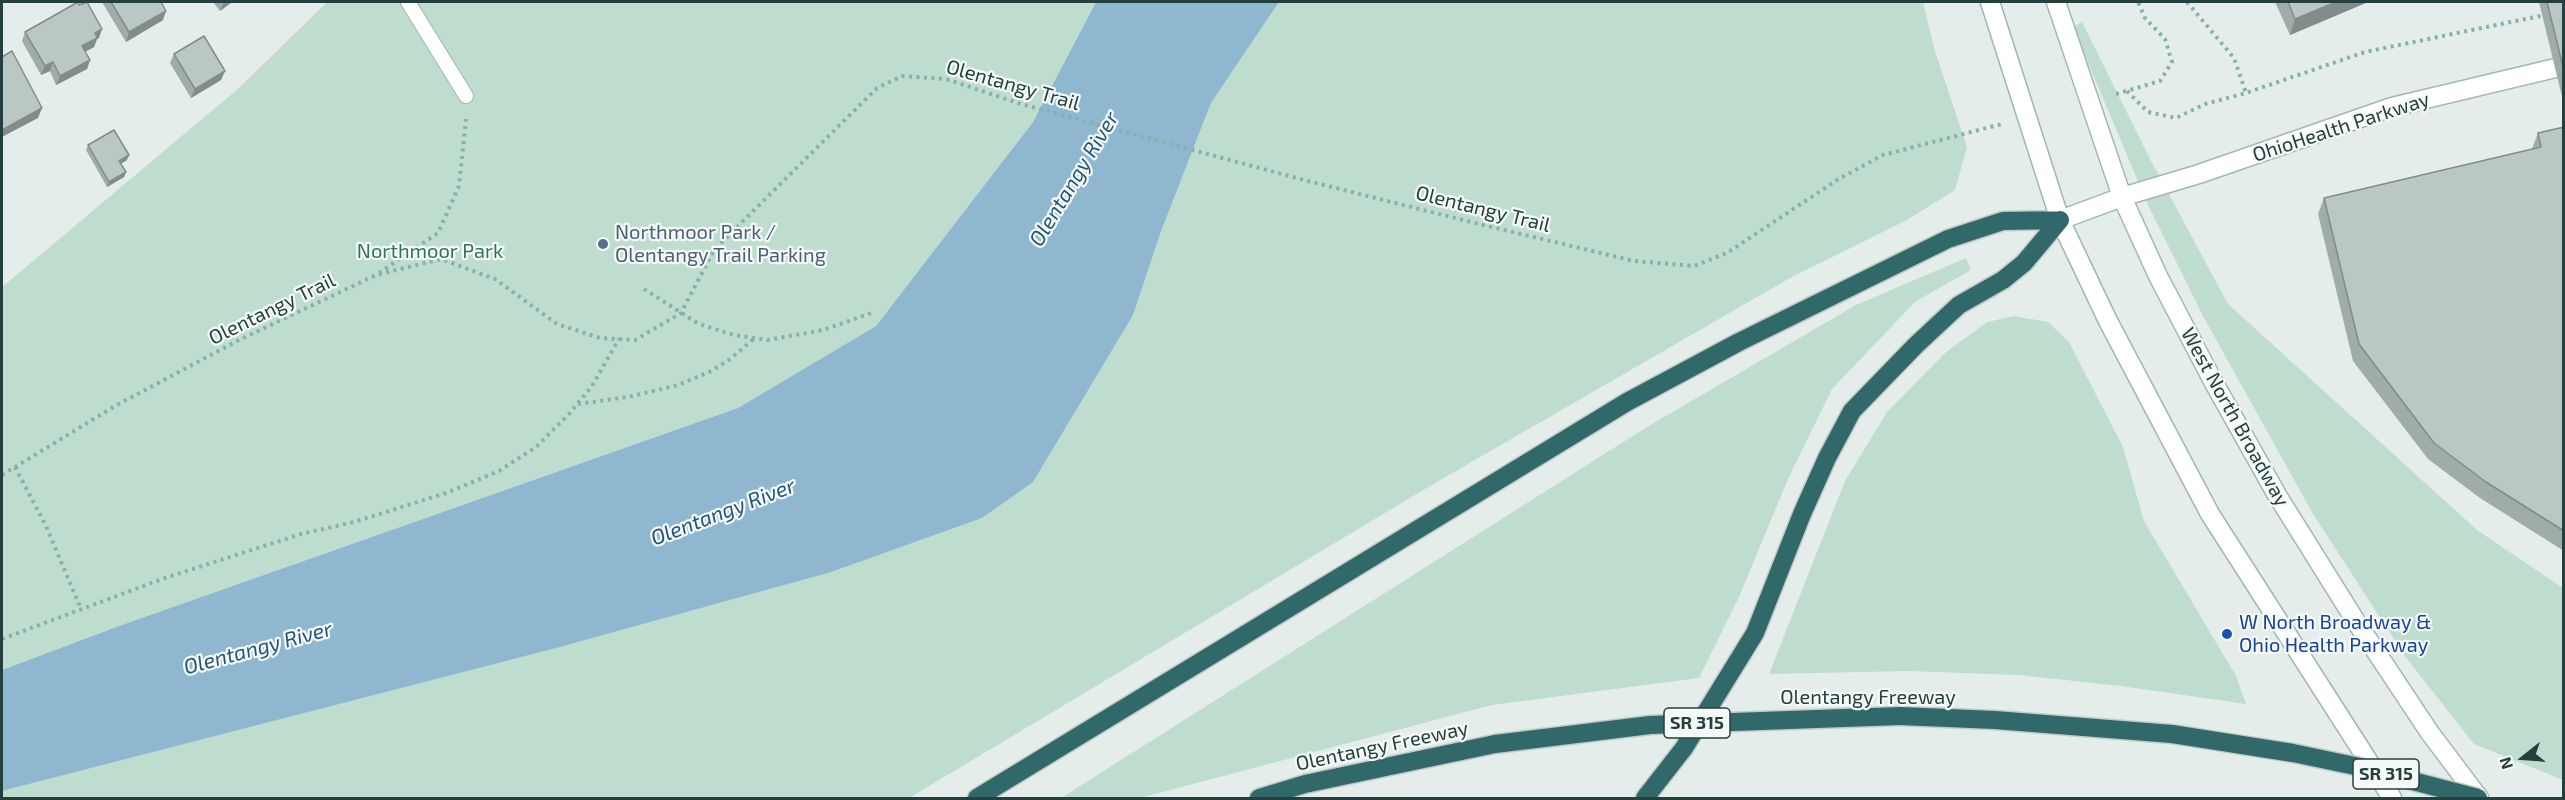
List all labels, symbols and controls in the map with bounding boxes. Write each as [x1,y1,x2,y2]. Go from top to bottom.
street label: Olentangy Trail [943,54,1083,116]
street label: OhioHealth Parkway [2249,87,2433,167]
water label: Olentangy River [1024,107,1124,251]
street label: Olentangy Trail [1413,181,1553,237]
place label: Northmoor Park / Olentangy Trail Parking [615,220,826,267]
marker: Northmoor Park / Olentangy Trail Parking [596,237,610,251]
park label: Northmoor Park [357,239,503,263]
street label: Olentangy Trail [205,268,339,350]
street label: West North Broadway [2176,323,2294,511]
water label: Olentangy River [647,473,799,551]
place label: W North Broadway & Ohio Health Parkway [2239,610,2431,657]
water label: Olentangy River [181,616,335,680]
marker: W North Broadway & Ohio Health Parkway [2220,627,2234,641]
street label: Olentangy Freeway [1780,685,1956,709]
road number: SR 315 [1664,708,1730,738]
street label: Olentangy Freeway [1294,716,1470,776]
north arrow [2493,728,2553,788]
text: N [2495,755,2516,772]
road number: SR 315 [2353,759,2419,789]

